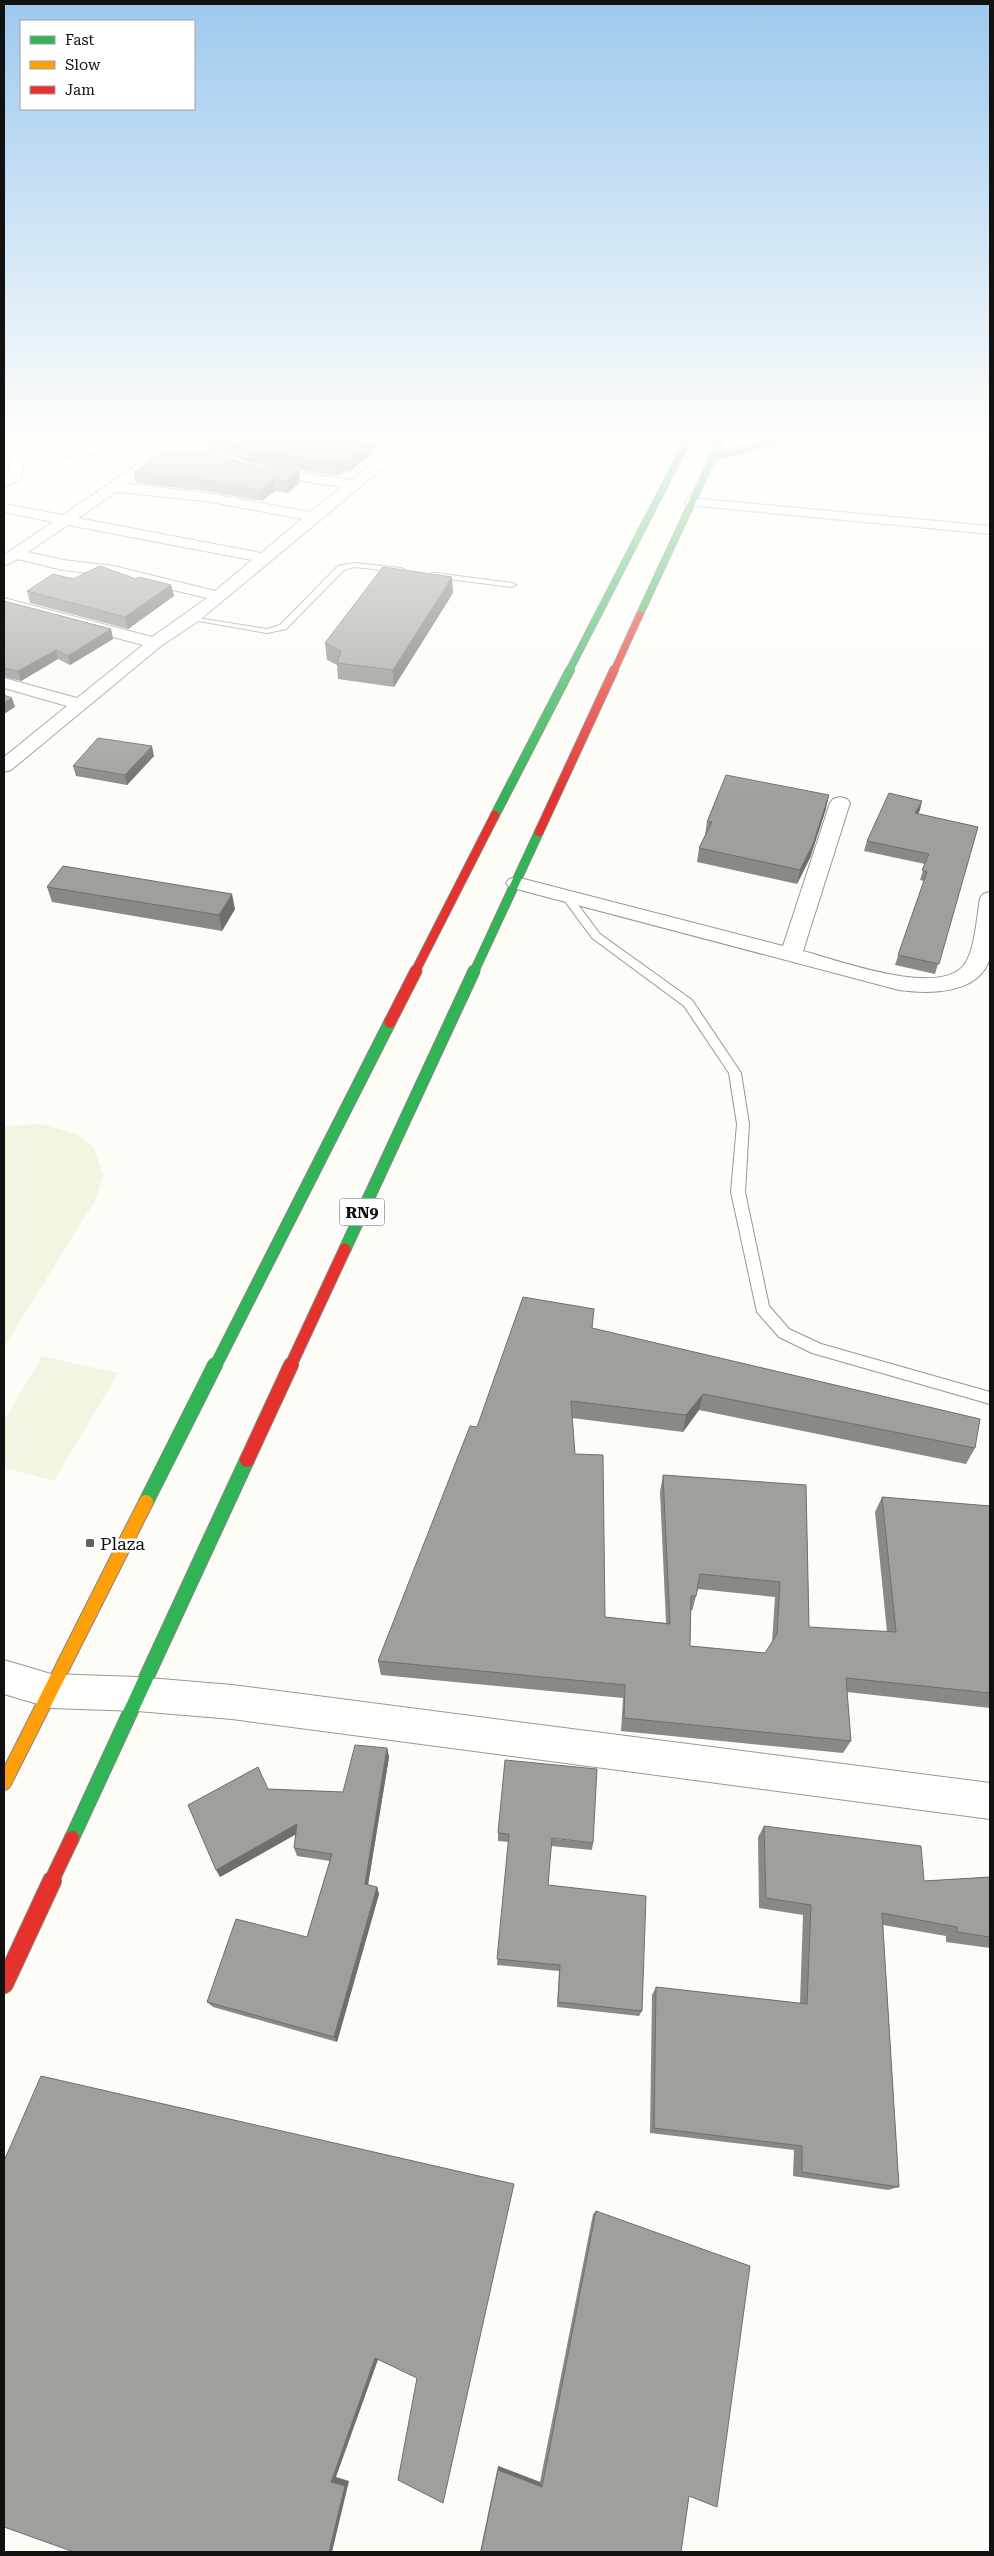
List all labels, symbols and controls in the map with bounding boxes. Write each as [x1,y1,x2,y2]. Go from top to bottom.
legend [20,20,195,110]
text: Fast [65,31,95,49]
text: Slow [65,56,101,74]
text: Jam [65,81,95,99]
road number: RN9 [340,1198,384,1226]
place label: Plaza [100,1533,145,1554]
marker: Plaza [84,1537,96,1549]

